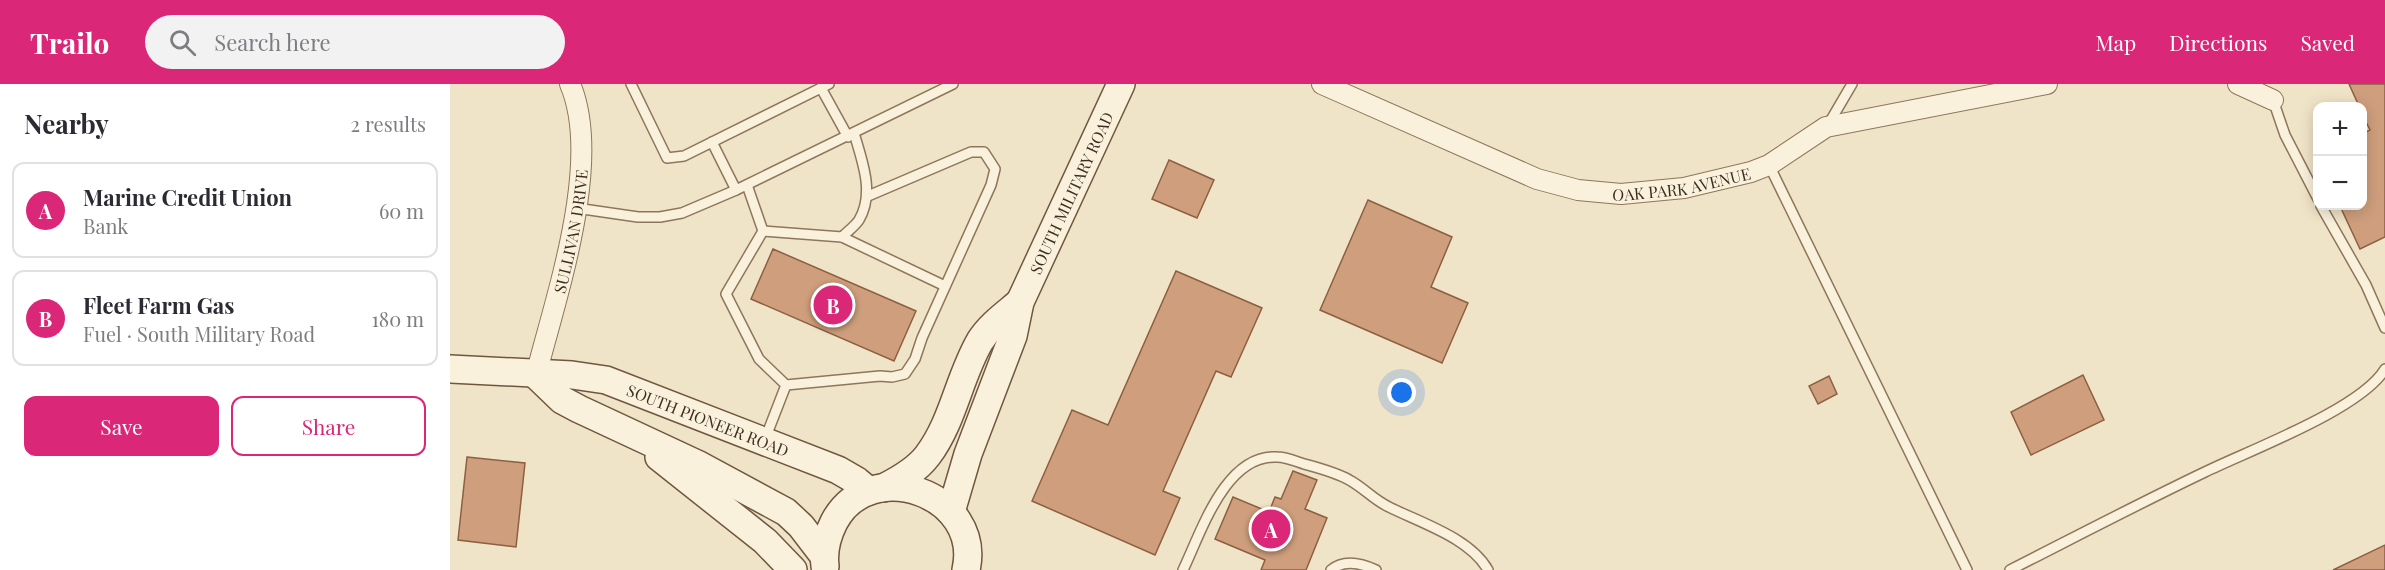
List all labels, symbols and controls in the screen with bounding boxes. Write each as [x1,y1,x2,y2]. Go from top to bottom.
search box [145,15,565,69]
text: Trailo [30,24,109,61]
icon: search [166,26,199,59]
text: Search here [214,27,331,57]
text: Map [2095,28,2136,56]
text: Directions [2169,28,2267,56]
text: Saved [2300,28,2355,56]
map controls [2313,102,2367,210]
button: + [2313,102,2367,156]
text: Nearby [24,106,109,141]
street label: SOUTH MILITARY ROAD [1024,108,1117,277]
text: 2 results [351,110,426,137]
button: − [2313,156,2367,210]
street label: OAK PARK AVENUE [1612,162,1752,205]
street label: SULLIVAN DRIVE [548,169,591,295]
text: Marine Credit Union [83,182,292,212]
text: A [39,197,52,224]
text: 60 m [379,197,424,224]
text: Bank [83,212,128,239]
pin: B [814,282,853,328]
text: Fleet Farm Gas [83,290,234,320]
text: B [39,305,52,332]
text: 180 m [371,305,424,332]
text: Fuel · South Military Road [83,320,315,347]
your location [1387,378,1416,407]
street label: SOUTH PIONEER ROAD [624,379,792,461]
button: Save [24,396,219,456]
button: Share [231,396,426,456]
pin: A [1252,506,1290,552]

